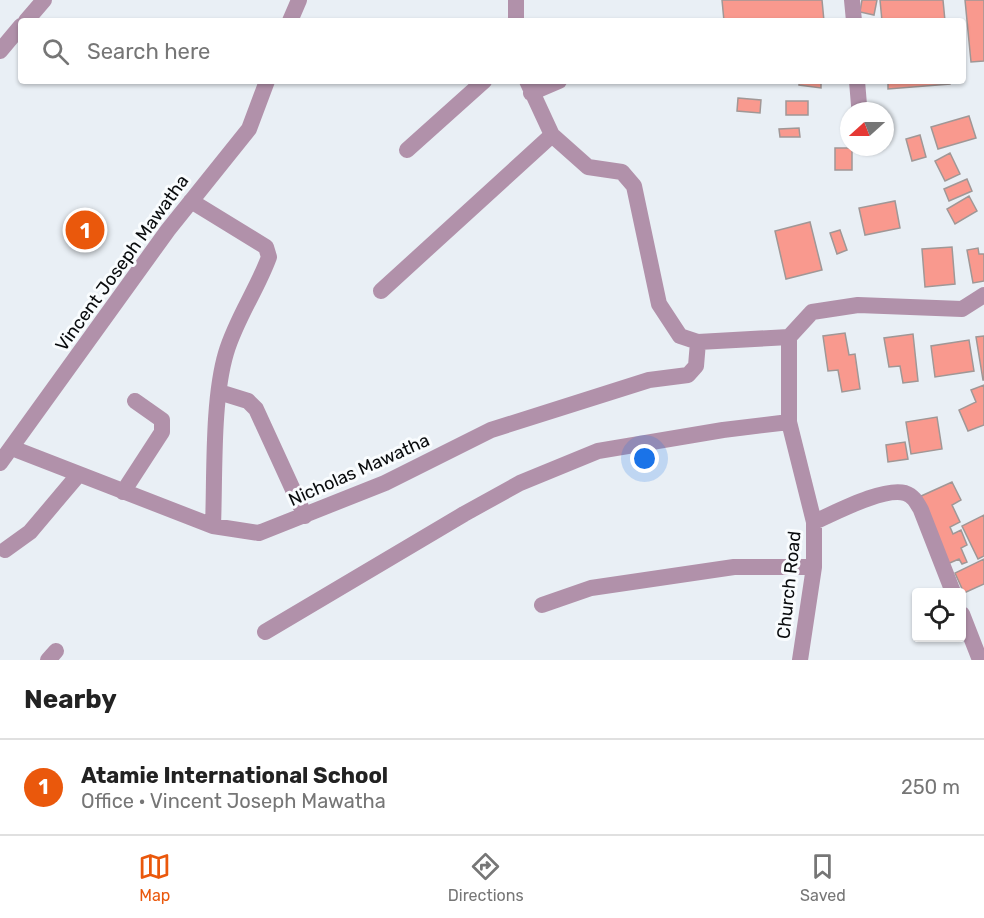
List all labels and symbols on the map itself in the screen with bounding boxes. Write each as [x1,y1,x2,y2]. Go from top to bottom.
north arrow [840,102,894,156]
street label: Vincent Joseph Mawatha [51,171,193,355]
pin: 1 [66,208,104,252]
street label: Nicholas Mawatha [285,429,433,511]
your location [630,444,659,473]
street label: Church Road [772,530,806,640]

